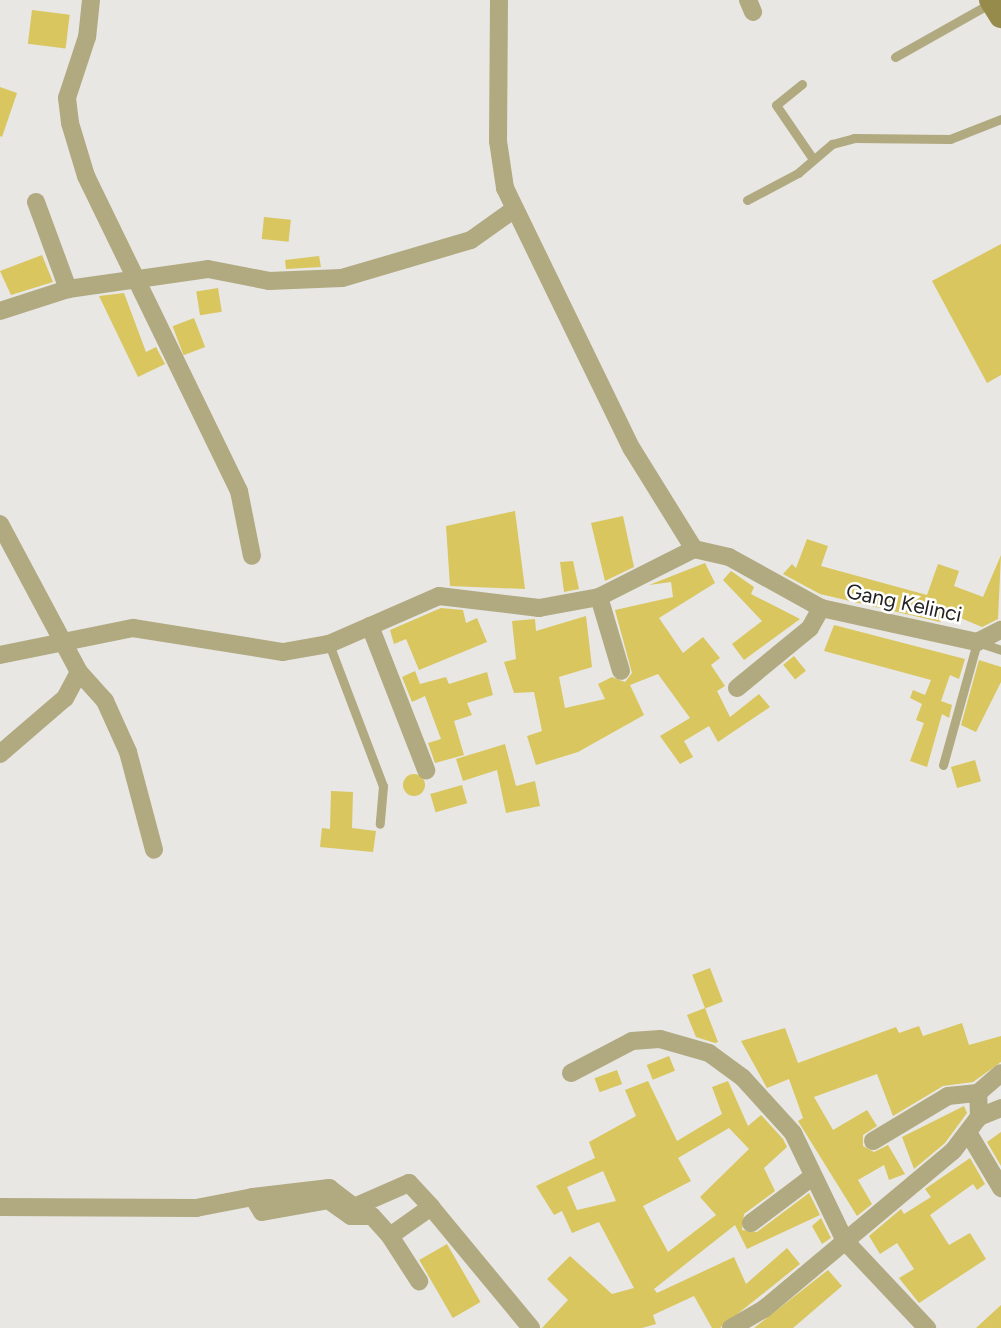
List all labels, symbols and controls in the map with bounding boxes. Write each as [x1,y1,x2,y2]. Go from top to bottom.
street label: Gang Kelinci [844,578,964,628]

